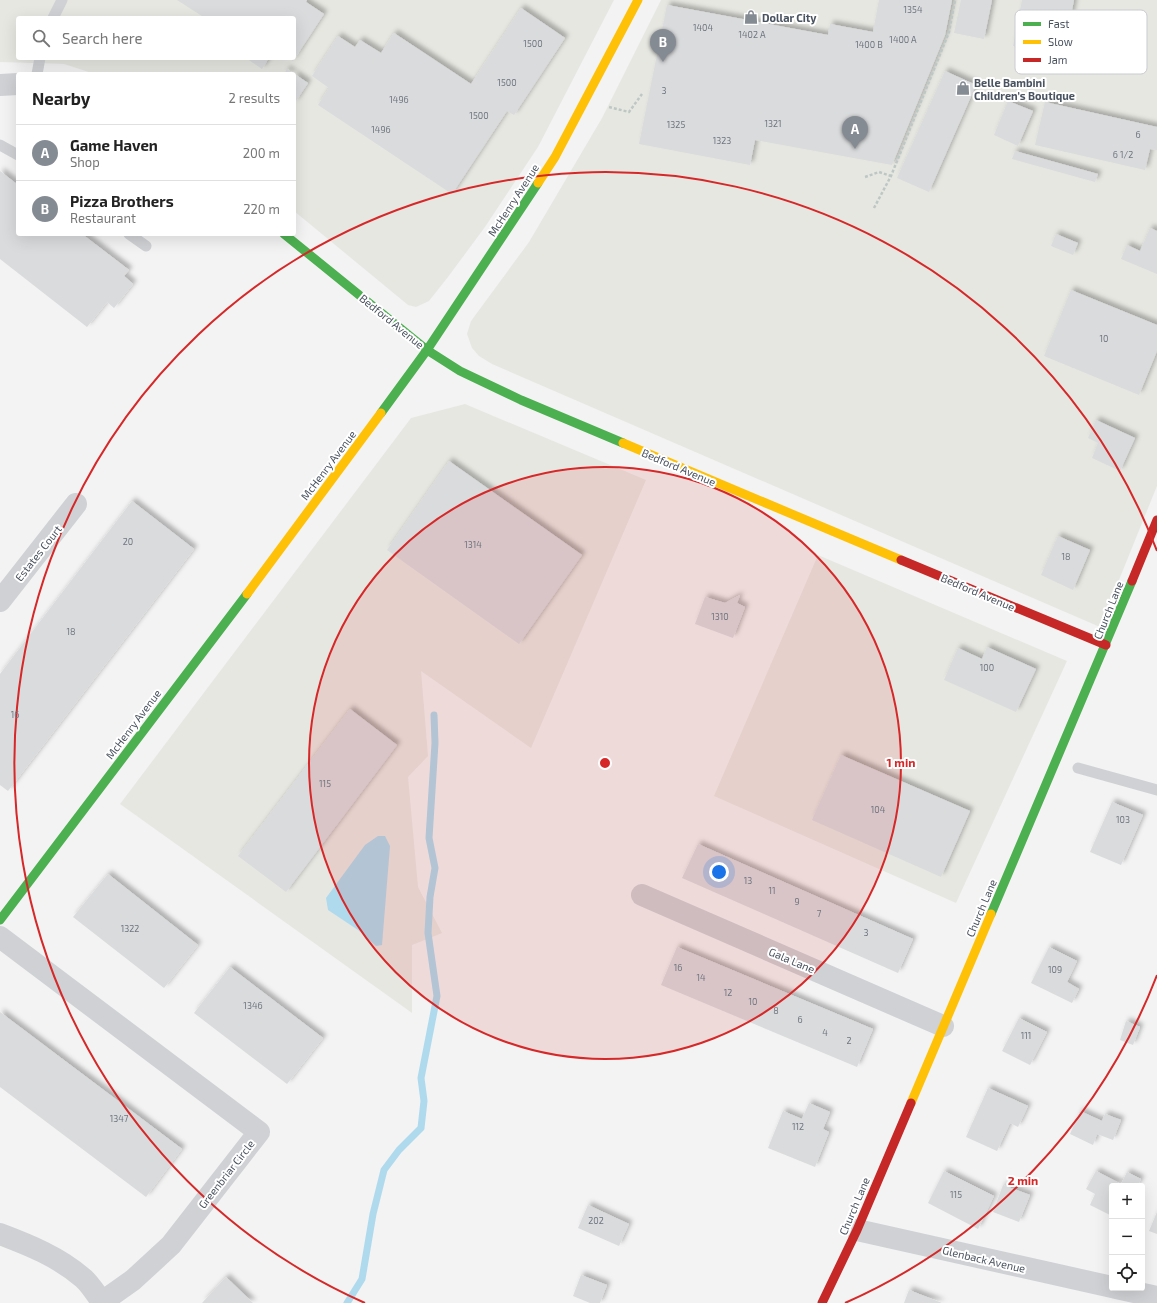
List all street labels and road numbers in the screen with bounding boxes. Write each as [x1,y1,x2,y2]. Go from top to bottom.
street label: McHenry Avenue [485,161,541,239]
street label: Bedford Avenue [357,291,427,351]
street label: McHenry Avenue [298,428,358,502]
street label: Bedford Avenue [640,446,718,488]
street label: Estates Court [12,522,64,584]
street label: Bedford Avenue [939,571,1017,613]
street label: Church Lane [1090,579,1126,641]
street label: McHenry Avenue [103,687,163,761]
street label: Church Lane [963,877,999,939]
street label: Gala Lane [767,945,817,976]
street label: Greenbriar Circle [195,1137,257,1211]
street label: Church Lane [836,1175,872,1237]
street label: Glenback Avenue [941,1243,1027,1275]

